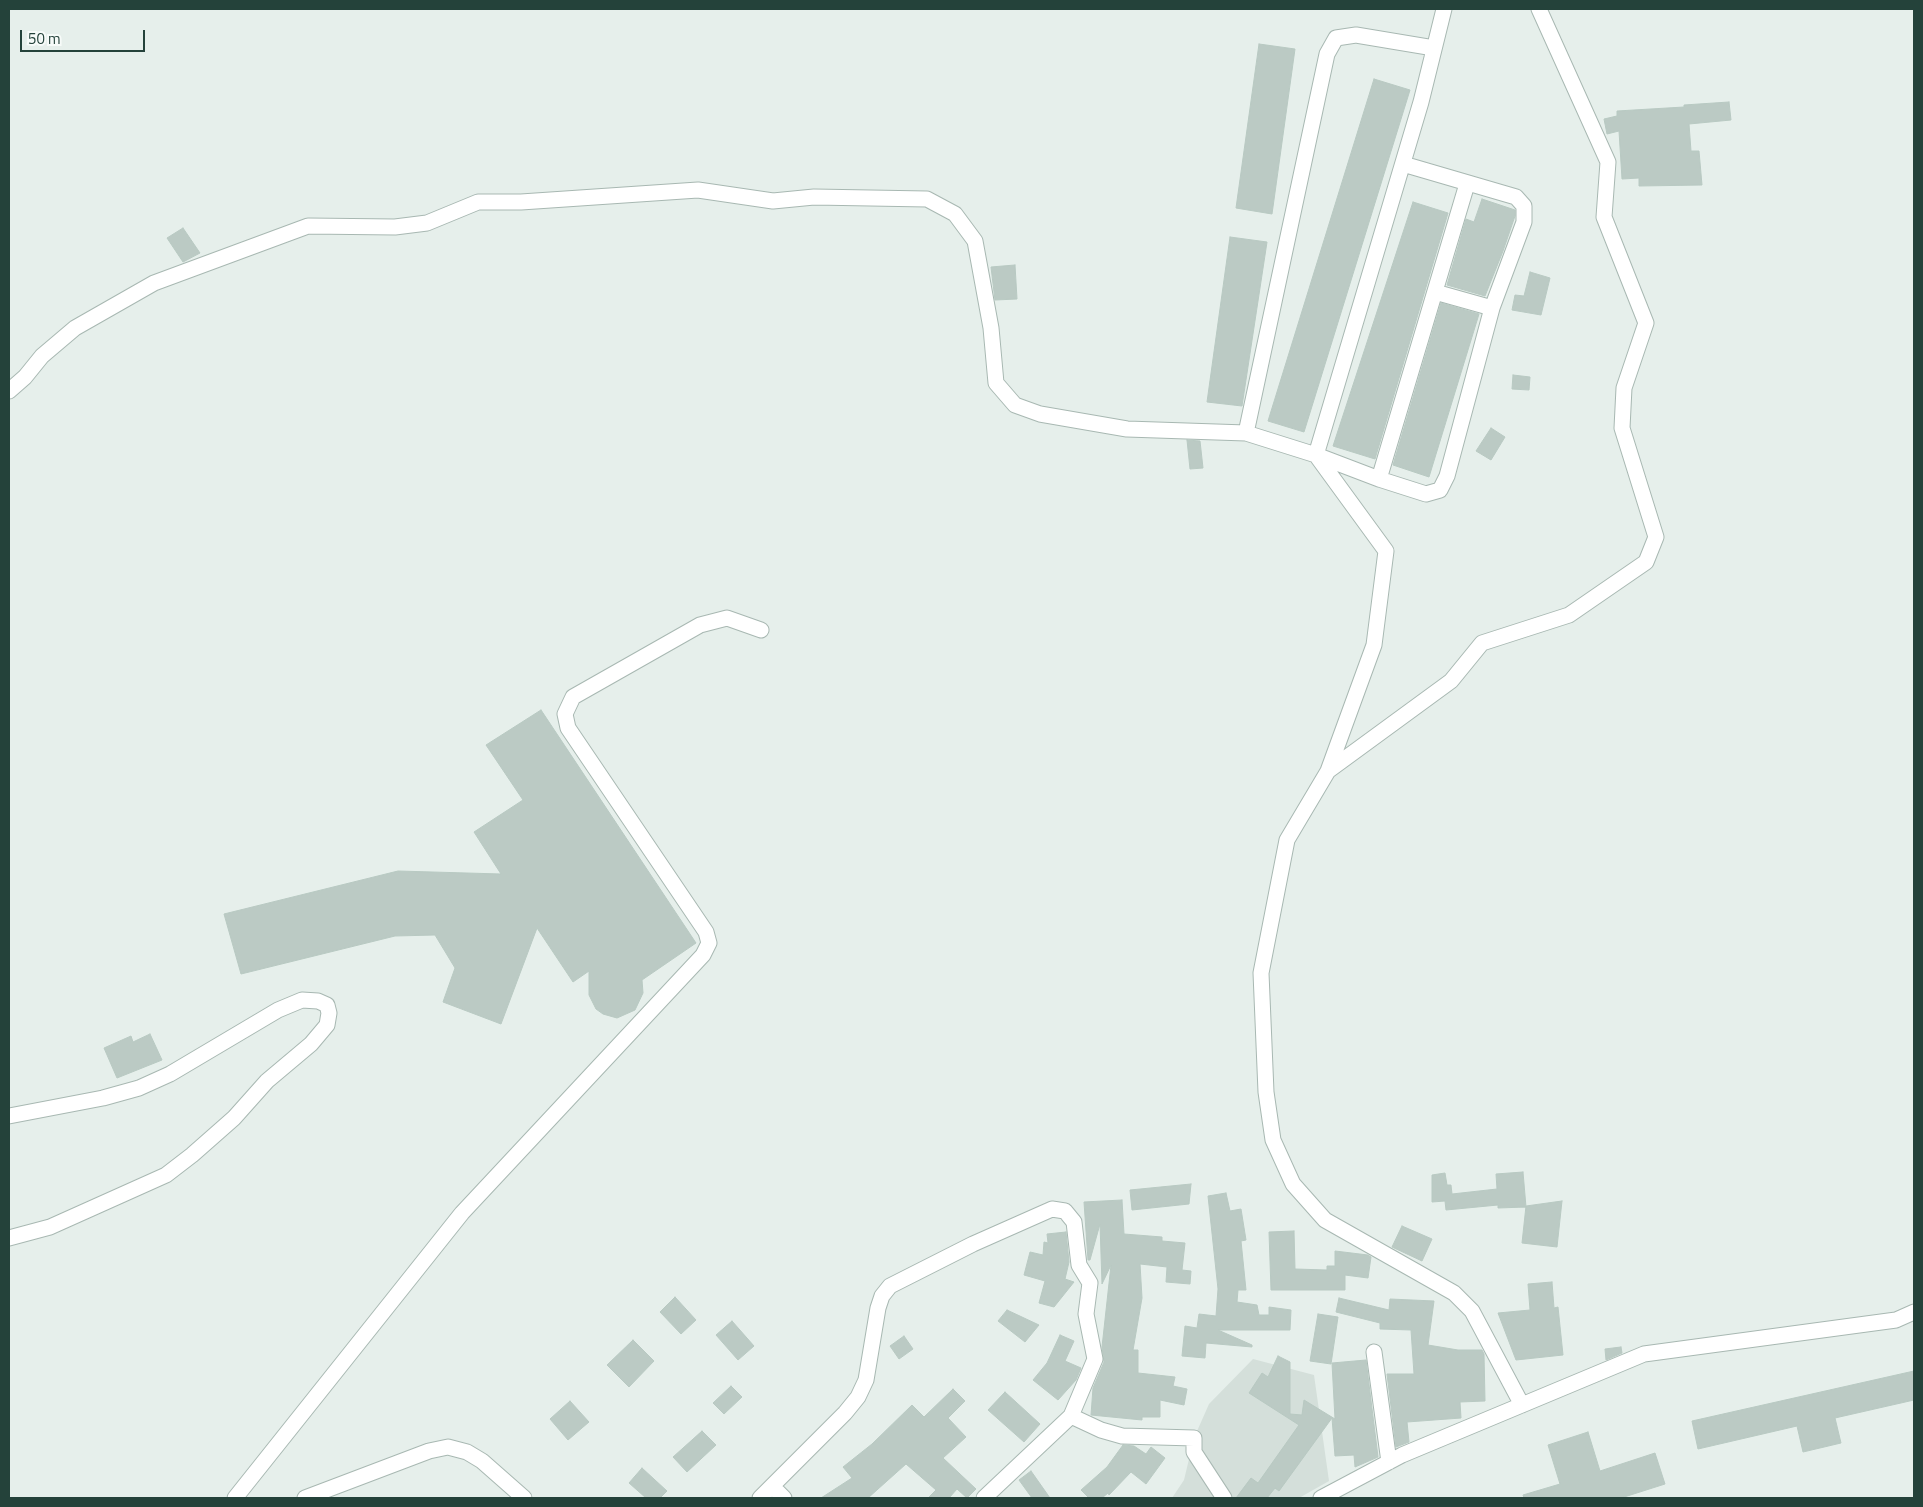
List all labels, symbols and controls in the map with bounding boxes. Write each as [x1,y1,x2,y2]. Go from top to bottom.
scale bar [22,20,148,52]
text: 50 m [28,27,61,50]

